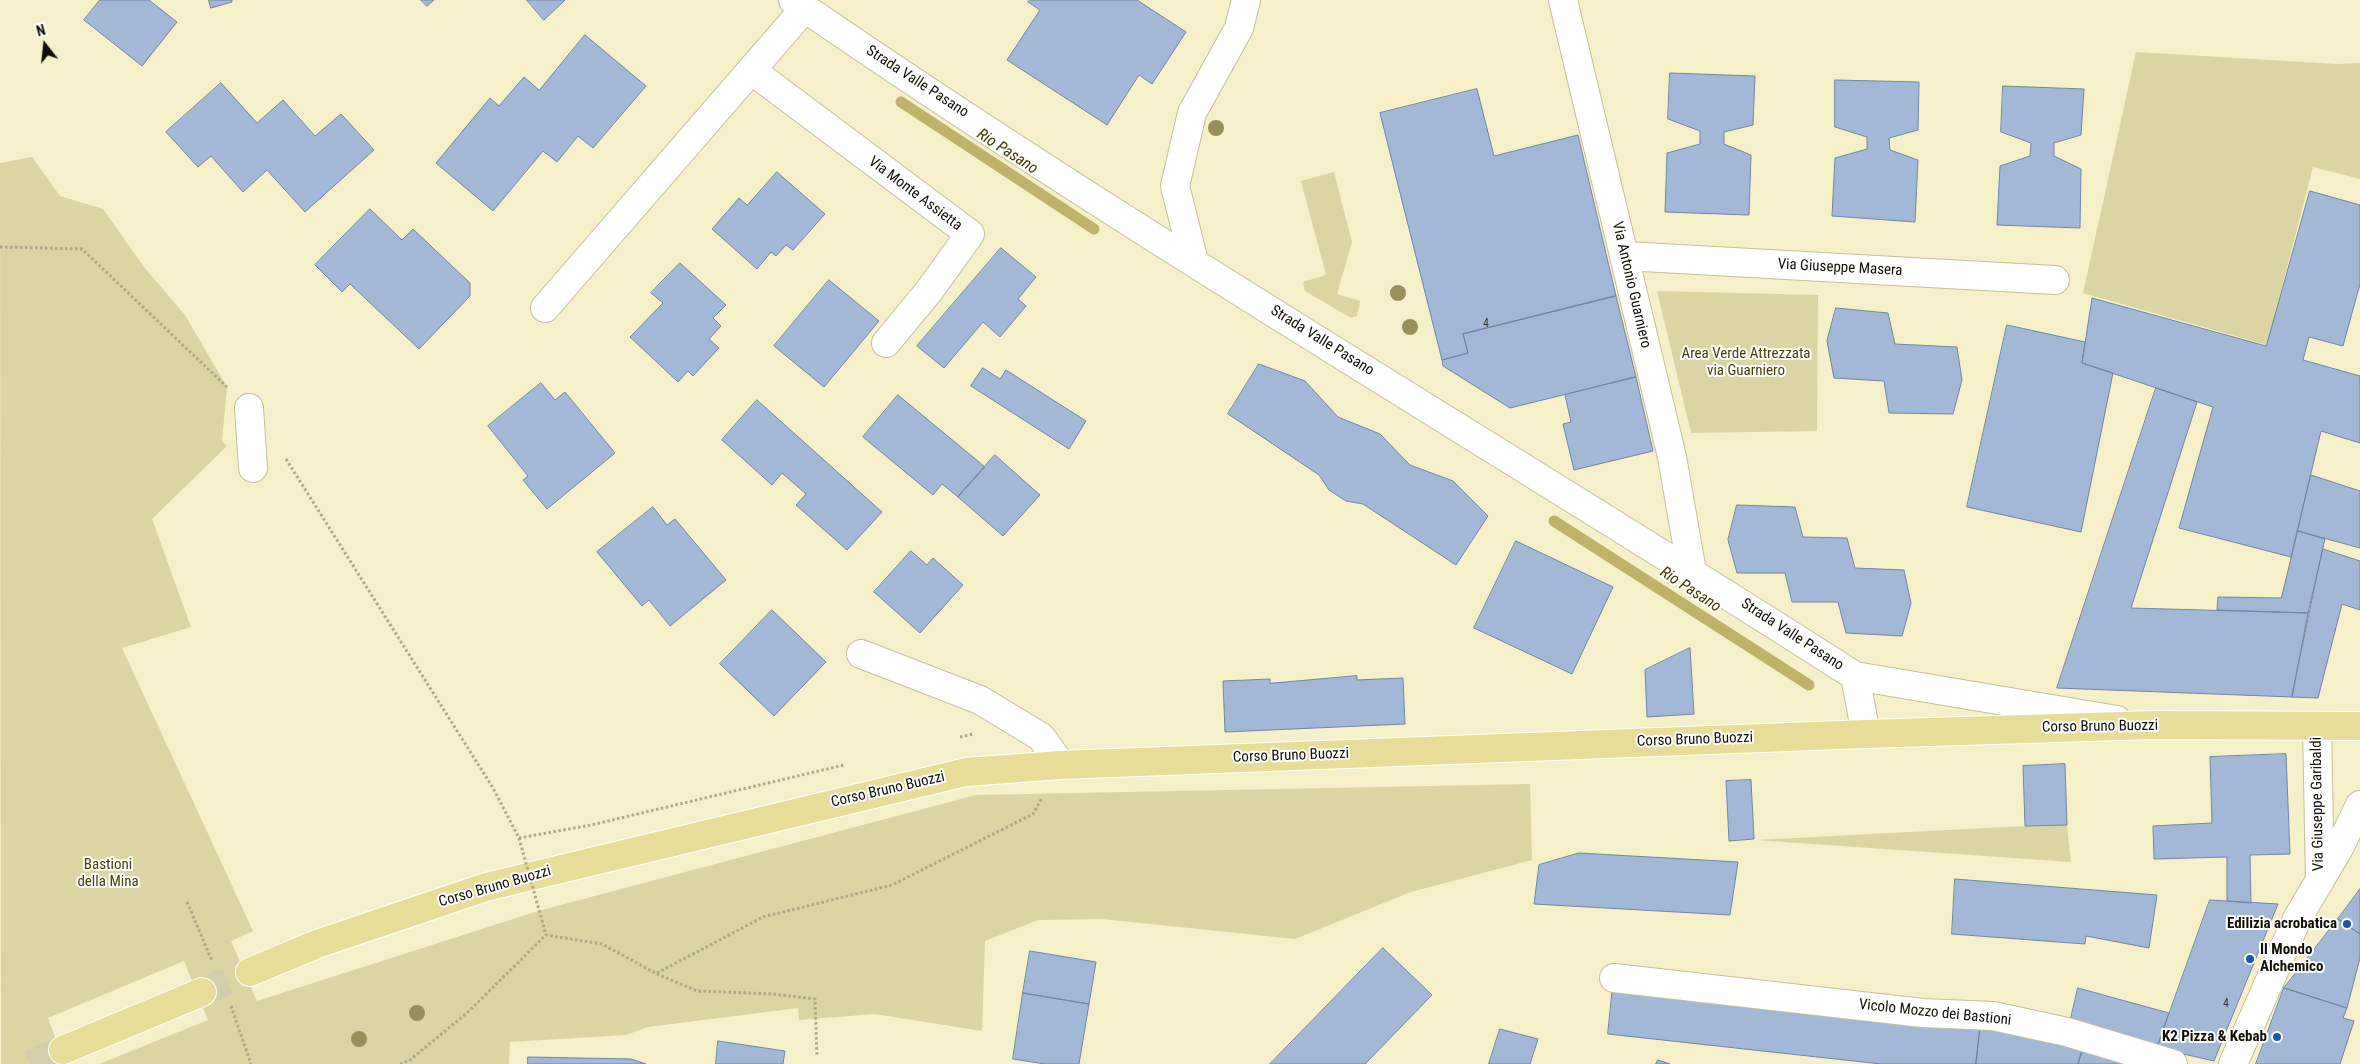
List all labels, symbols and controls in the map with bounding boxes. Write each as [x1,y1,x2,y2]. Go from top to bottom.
north arrow [20,20,70,70]
text: N [35,22,47,39]
street label: Strada Valle Pasano [862,42,972,122]
water label: Rio Pasano [973,125,1041,179]
street label: Via Monte Assietta [865,153,965,235]
street label: Via Antonio Guarniero [1608,220,1654,350]
street label: Via Giuseppe Masera [1777,256,1903,280]
street label: Strada Valle Pasano [1267,302,1377,380]
house number: 4 [1483,317,1489,331]
park label: Area Verde Attrezzata via Guarniero [1681,345,1811,380]
water label: Rio Pasano [1656,563,1724,617]
street label: Strada Valle Pasano [1737,595,1847,675]
street label: Corso Bruno Buozzi [2042,717,2158,737]
street label: Corso Bruno Buozzi [1637,729,1753,751]
street label: Via Giuseppe Garibaldi [2308,737,2328,871]
street label: Corso Bruno Buozzi [1233,745,1349,767]
street label: Corso Bruno Buozzi [829,768,947,812]
park label: Bastioni della Mina [77,856,139,891]
street label: Corso Bruno Buozzi [437,862,553,912]
place label: Edilizia acrobatica [2227,915,2337,933]
marker: Edilizia acrobatica [2341,918,2353,930]
place label: Il Mondo Alchemico [2260,941,2323,976]
marker: Il Mondo Alchemico [2244,953,2256,965]
street label: Vicolo Mozzo dei Bastioni [1858,996,2012,1030]
house number: 4 [2223,997,2229,1011]
place label: K2 Pizza & Kebab [2162,1028,2267,1046]
marker: K2 Pizza & Kebab [2271,1031,2283,1043]

